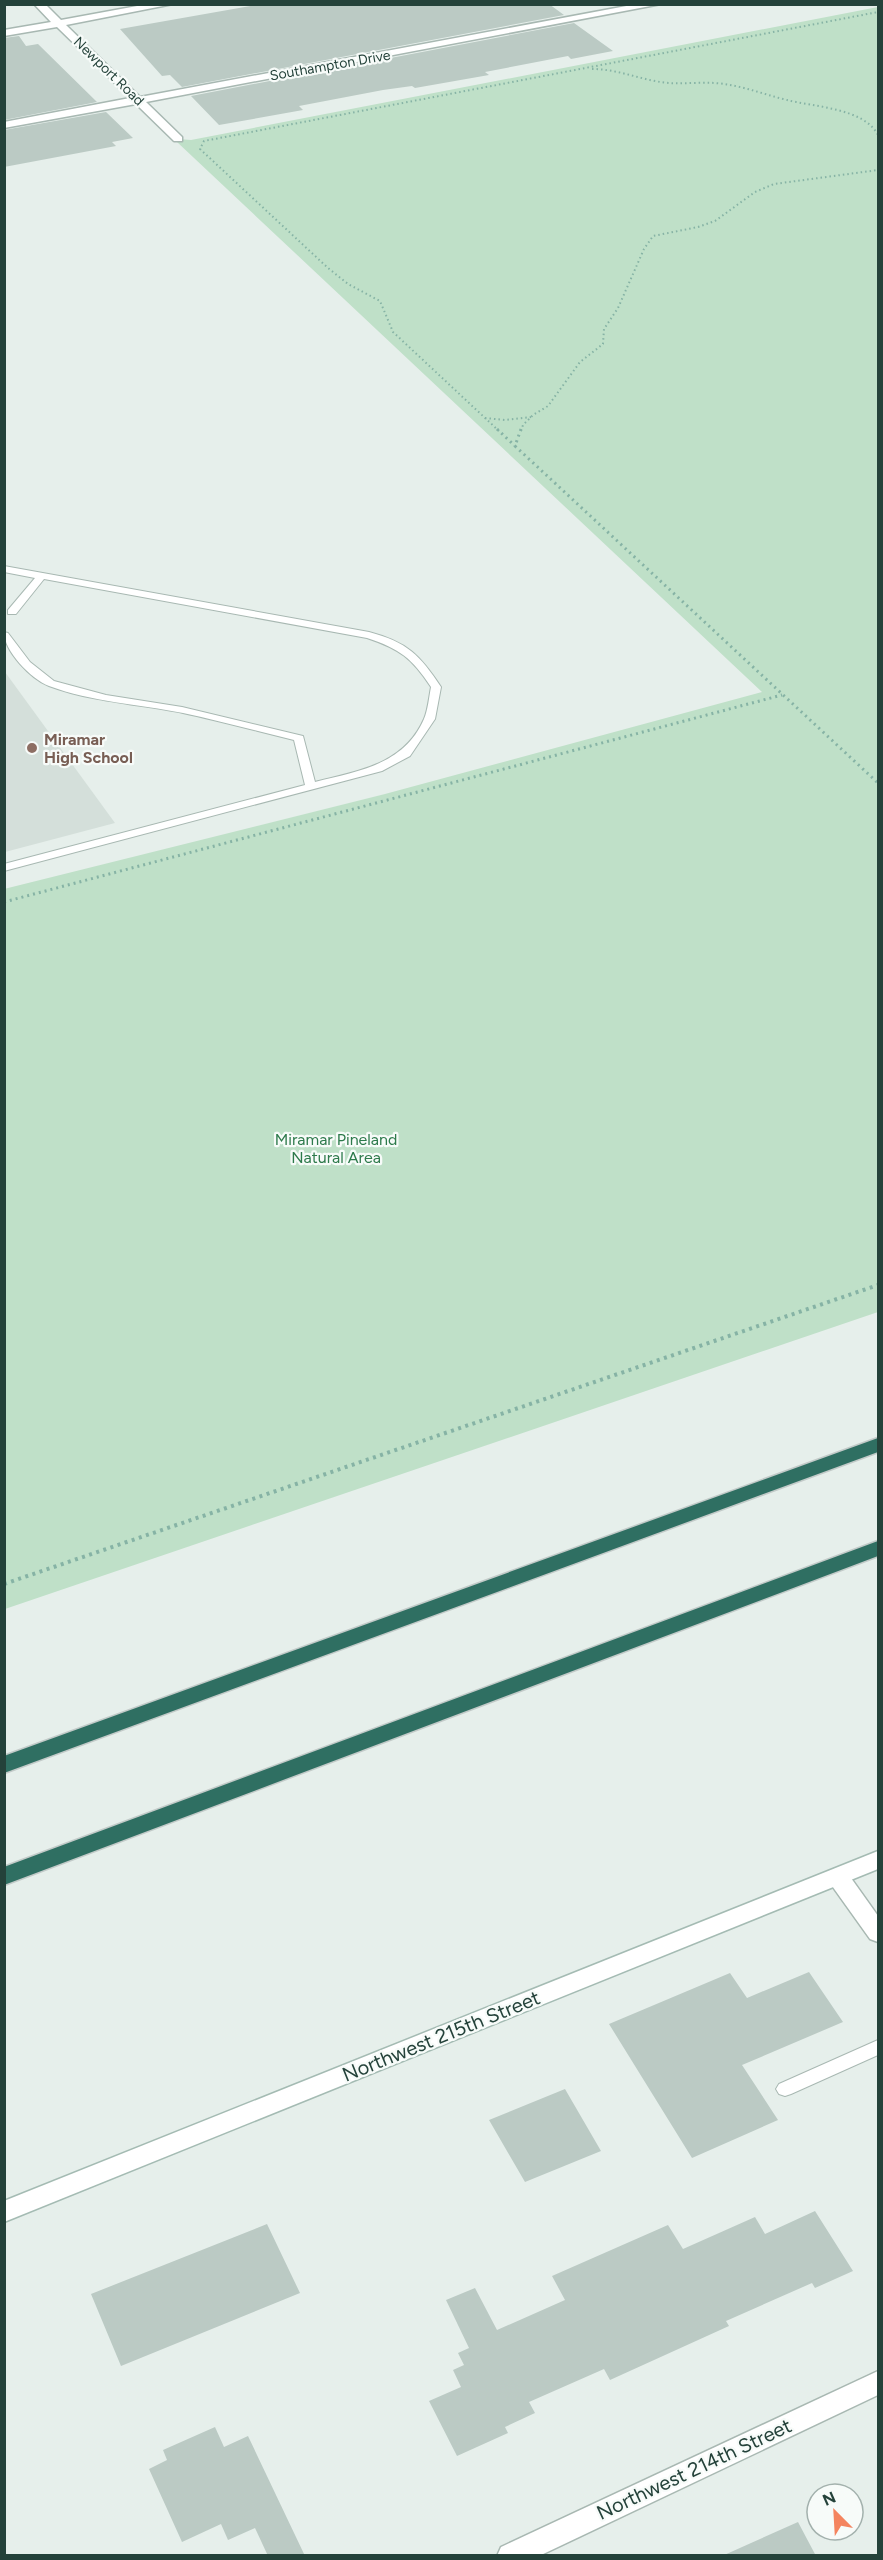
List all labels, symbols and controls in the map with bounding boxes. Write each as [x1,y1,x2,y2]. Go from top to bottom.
street label: Newport Road [70,34,147,109]
street label: Southampton Drive [269,46,392,84]
place label: Miramar High School [44,730,133,767]
marker: Miramar High School [25,741,39,755]
park label: Miramar Pineland Natural Area [275,1130,397,1167]
street label: Northwest 215th Street [339,1985,543,2087]
street label: Northwest 214th Street [593,2413,795,2525]
north arrow [805,2482,865,2542]
text: N [820,2488,839,2510]

